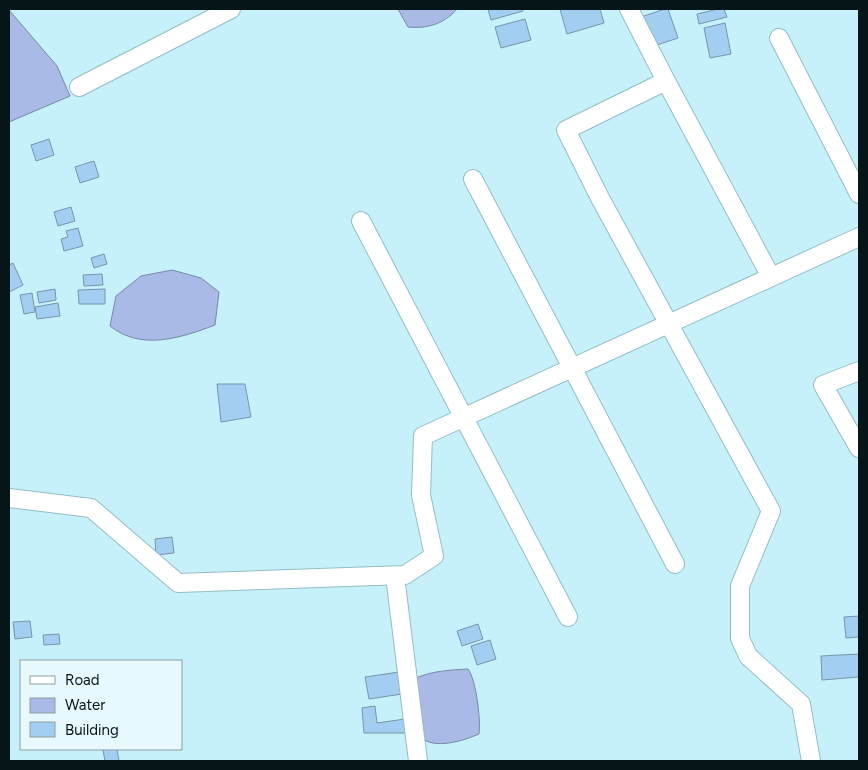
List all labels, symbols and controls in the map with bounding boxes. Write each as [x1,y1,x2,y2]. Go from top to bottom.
legend [20,660,182,750]
text: Road [65,671,100,689]
text: Water [65,696,105,714]
text: Building [65,721,119,739]

